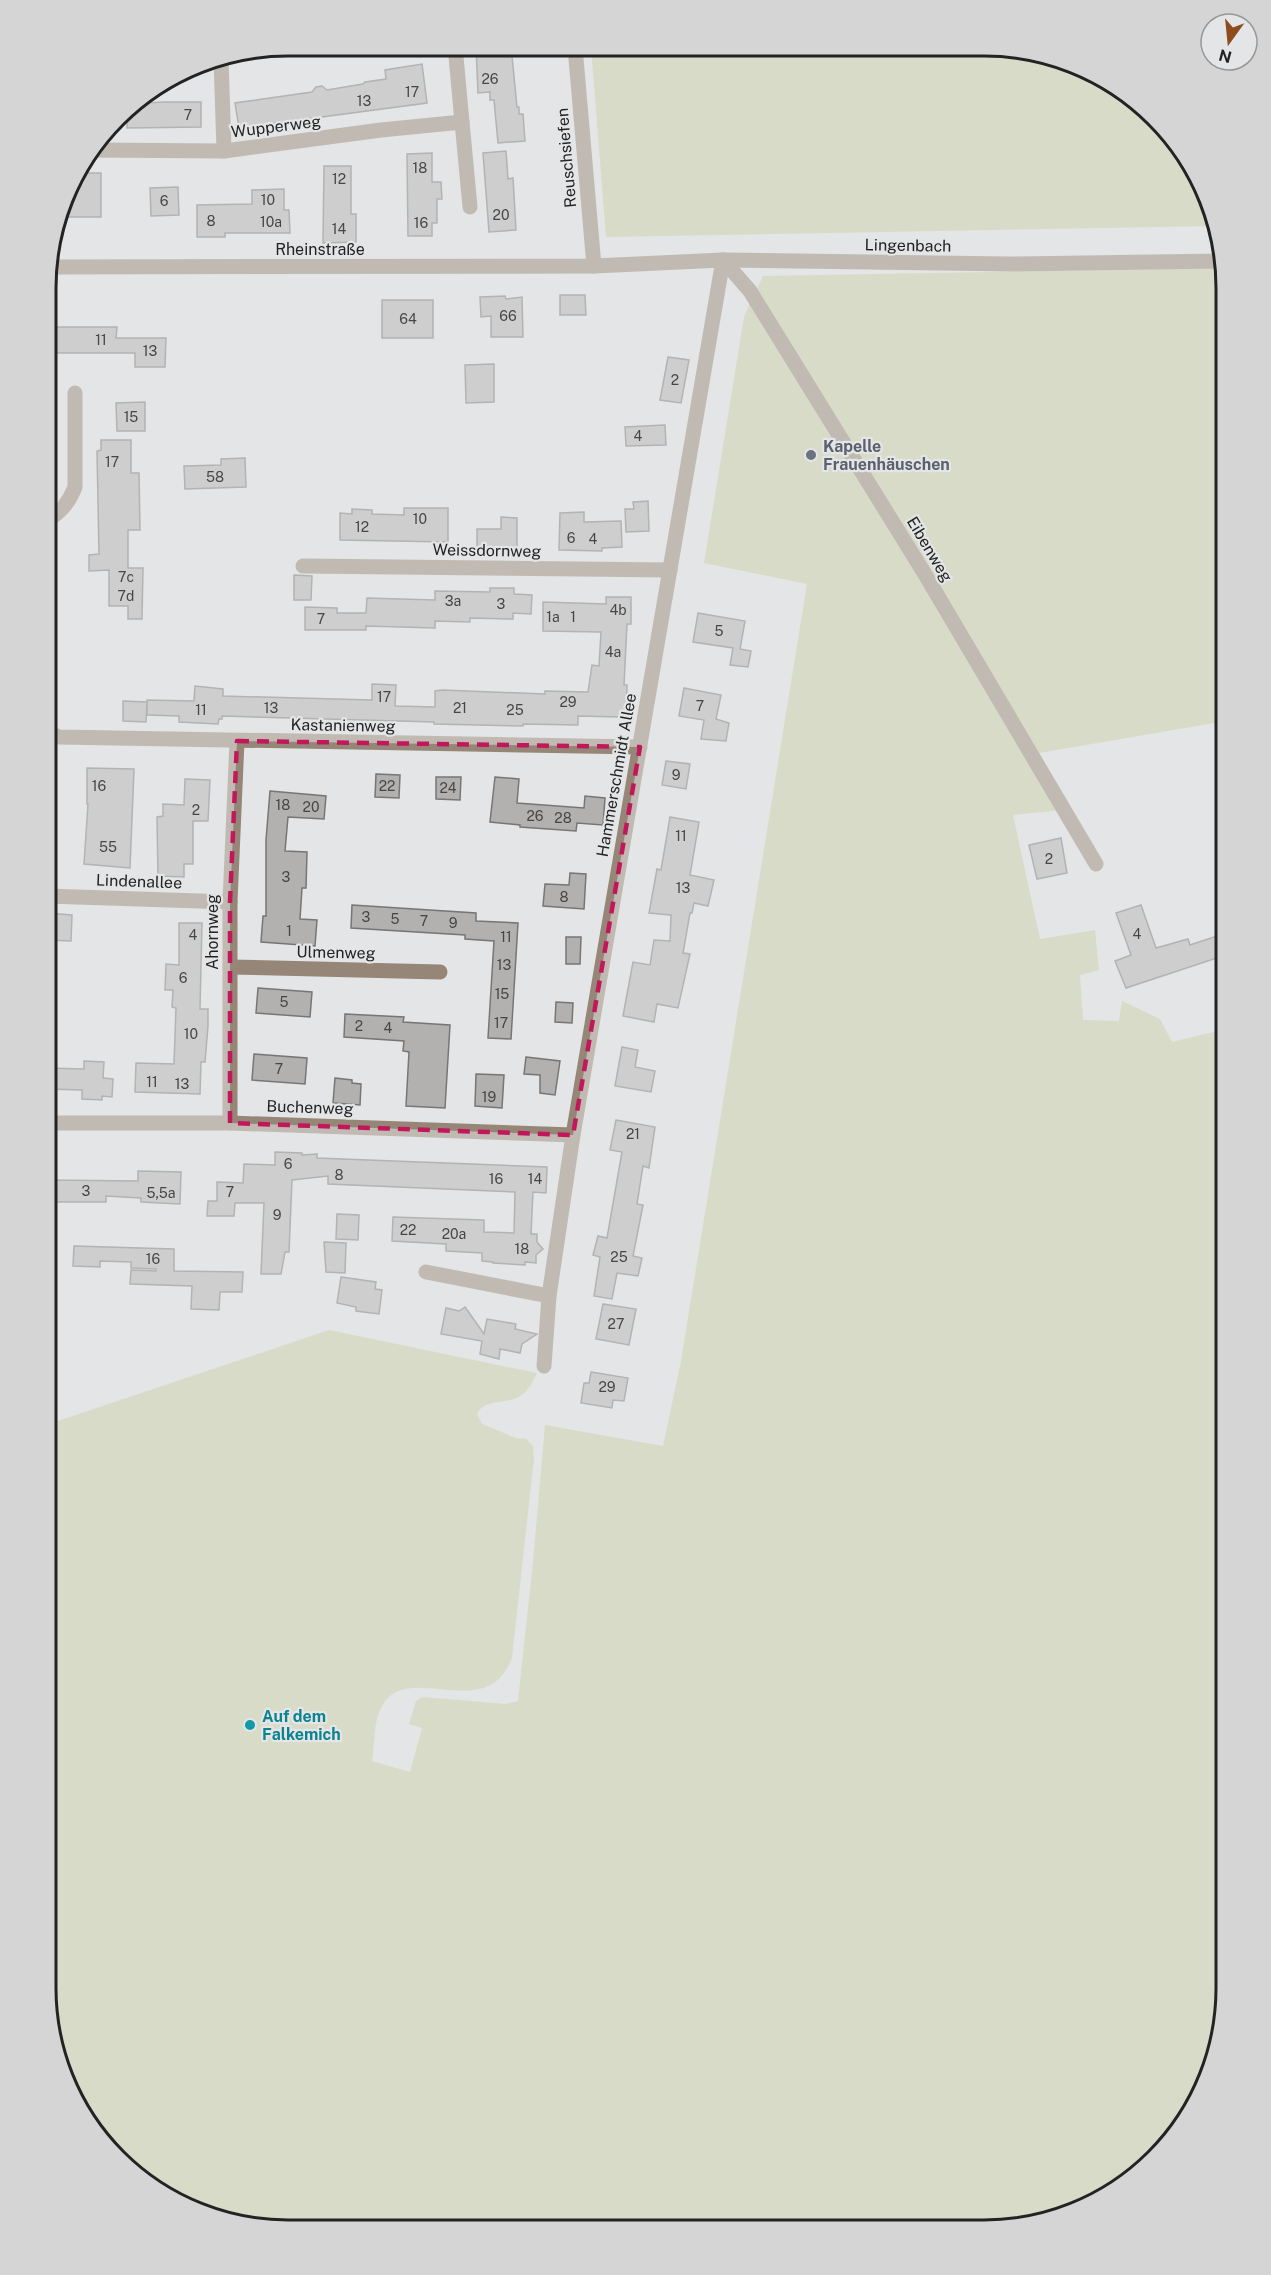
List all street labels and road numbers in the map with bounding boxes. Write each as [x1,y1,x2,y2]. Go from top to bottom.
street label: Reuschsiefen [553,107,580,209]
street label: Wupperweg [230,112,322,141]
street label: Lingenbach [865,235,951,256]
street label: Rheinstraße [275,240,365,259]
street label: Eibenweg [903,513,956,585]
street label: Weissdornweg [432,540,542,561]
street label: Hammerschmidt Allee [593,692,640,858]
street label: Kastanienweg [290,715,396,736]
street label: Lindenallee [95,870,182,893]
street label: Ahornweg [203,894,222,970]
street label: Ulmenweg [296,942,376,963]
street label: Buchenweg [266,1096,354,1119]

